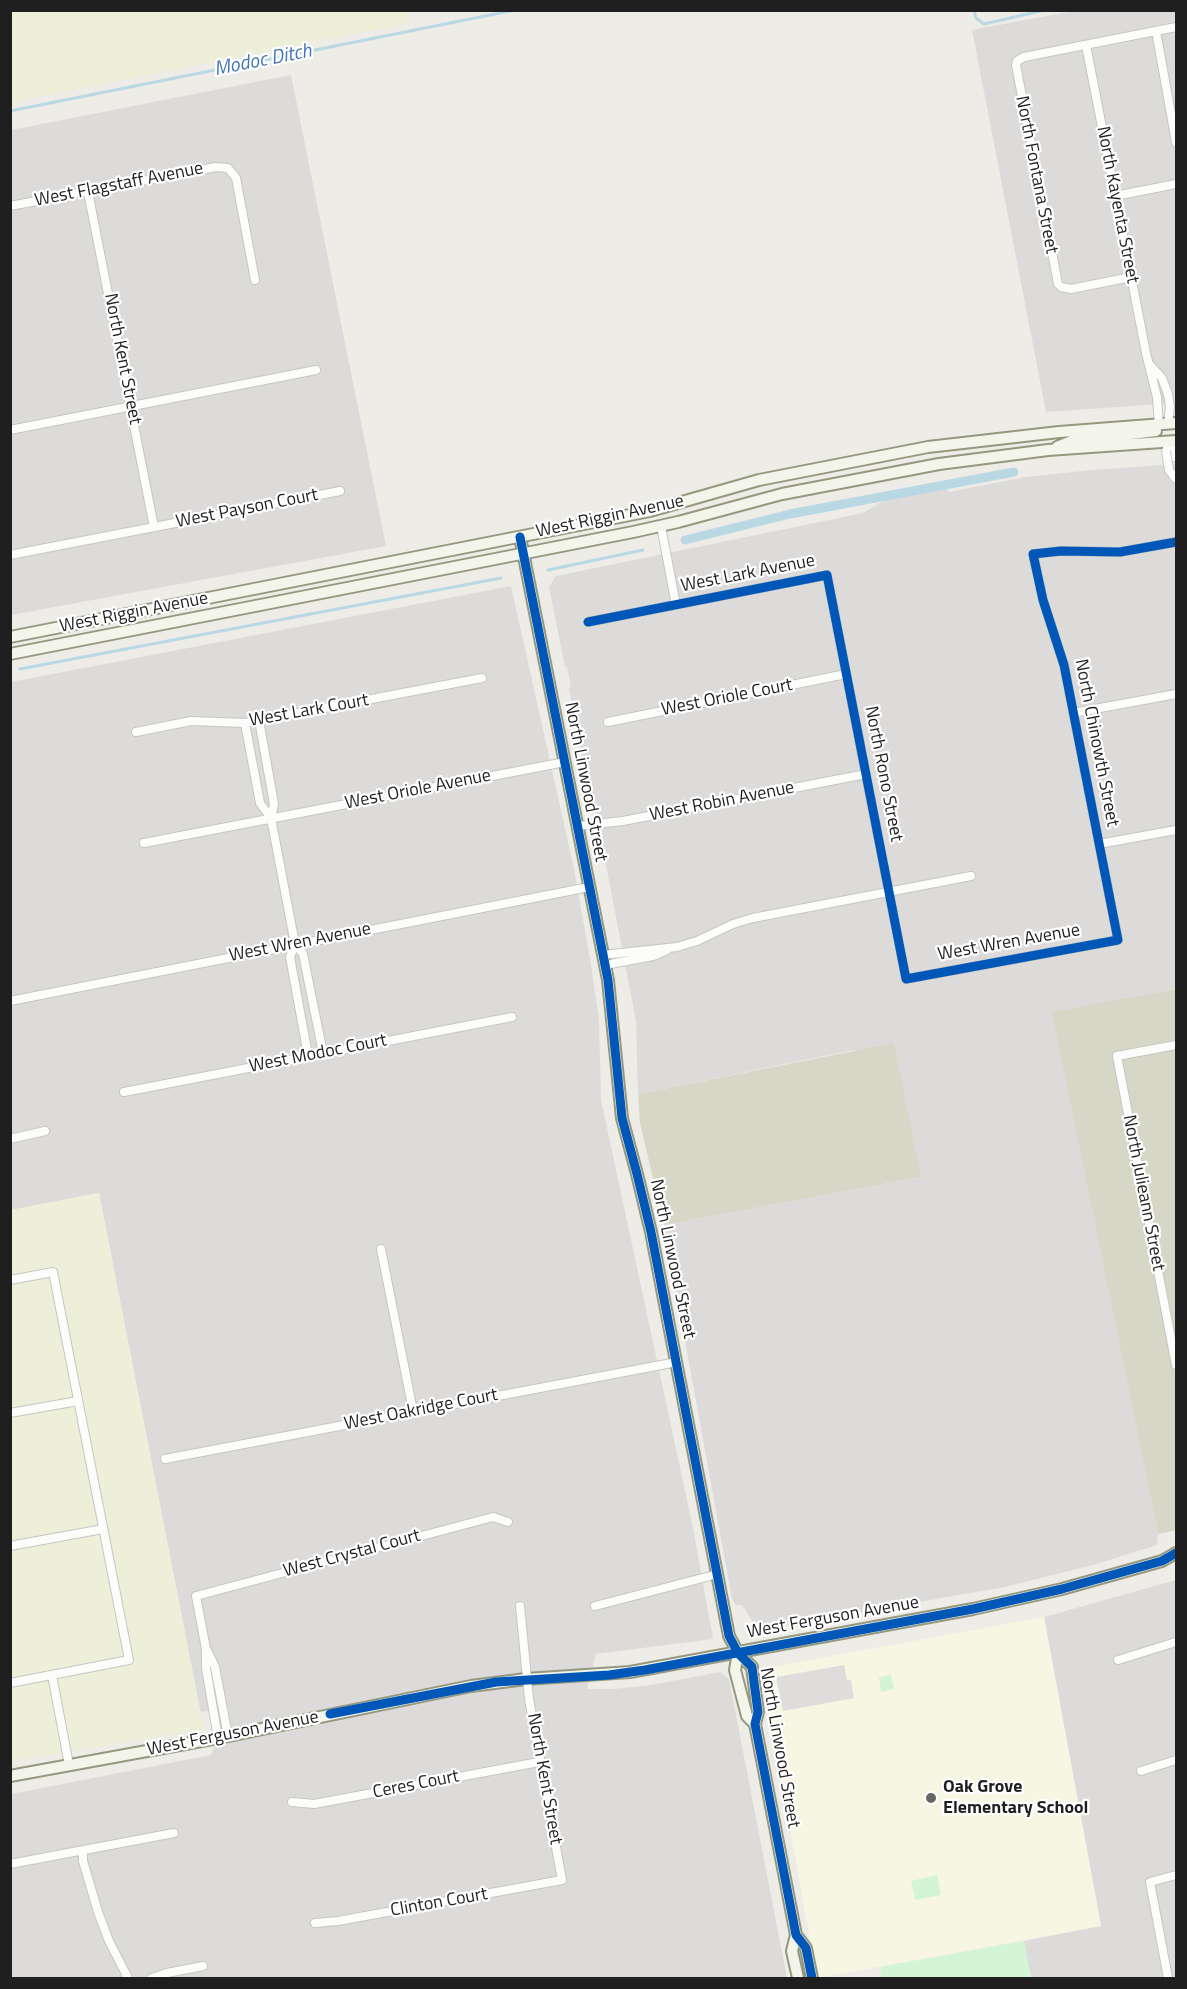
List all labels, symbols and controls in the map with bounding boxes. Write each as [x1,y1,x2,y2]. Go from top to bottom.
water label: Modoc Ditch [212,40,314,82]
street label: North Fontana Street [1010,94,1062,256]
street label: North Kayenta Street [1091,124,1143,286]
street label: West Flagstaff Avenue [33,158,205,212]
street label: North Kent Street [99,292,145,426]
street label: West Payson Court [174,485,320,533]
street label: West Riggin Avenue [534,491,686,543]
street label: West Lark Avenue [679,550,817,598]
street label: West Riggin Avenue [58,588,210,638]
street label: North Chinowth Street [1069,657,1123,829]
street label: West Oriole Court [660,675,794,721]
street label: West Lark Court [248,690,370,732]
street label: North Linwood Street [559,700,611,864]
street label: North Rono Street [859,704,907,844]
street label: West Oriole Avenue [343,765,493,815]
street label: West Robin Avenue [648,777,796,827]
street label: West Wren Avenue [227,919,373,967]
street label: West Wren Avenue [936,920,1082,966]
street label: West Modoc Court [247,1030,389,1078]
street label: North Julieann Street [1117,1113,1169,1273]
street label: North Linwood Street [645,1177,699,1341]
street label: West Oakridge Court [342,1385,500,1435]
street label: West Crystal Court [281,1525,423,1583]
street label: West Ferguson Avenue [745,1592,921,1644]
street label: North Linwood Street [754,1666,804,1830]
street label: West Ferguson Avenue [145,1707,321,1761]
street label: North Kent Street [522,1712,566,1846]
street label: Ceres Court [371,1766,461,1804]
place label: Oak Grove Elementary School [943,1777,1088,1820]
marker: Oak Grove Elementary School [924,1791,938,1805]
street label: Clinton Court [389,1884,489,1922]

